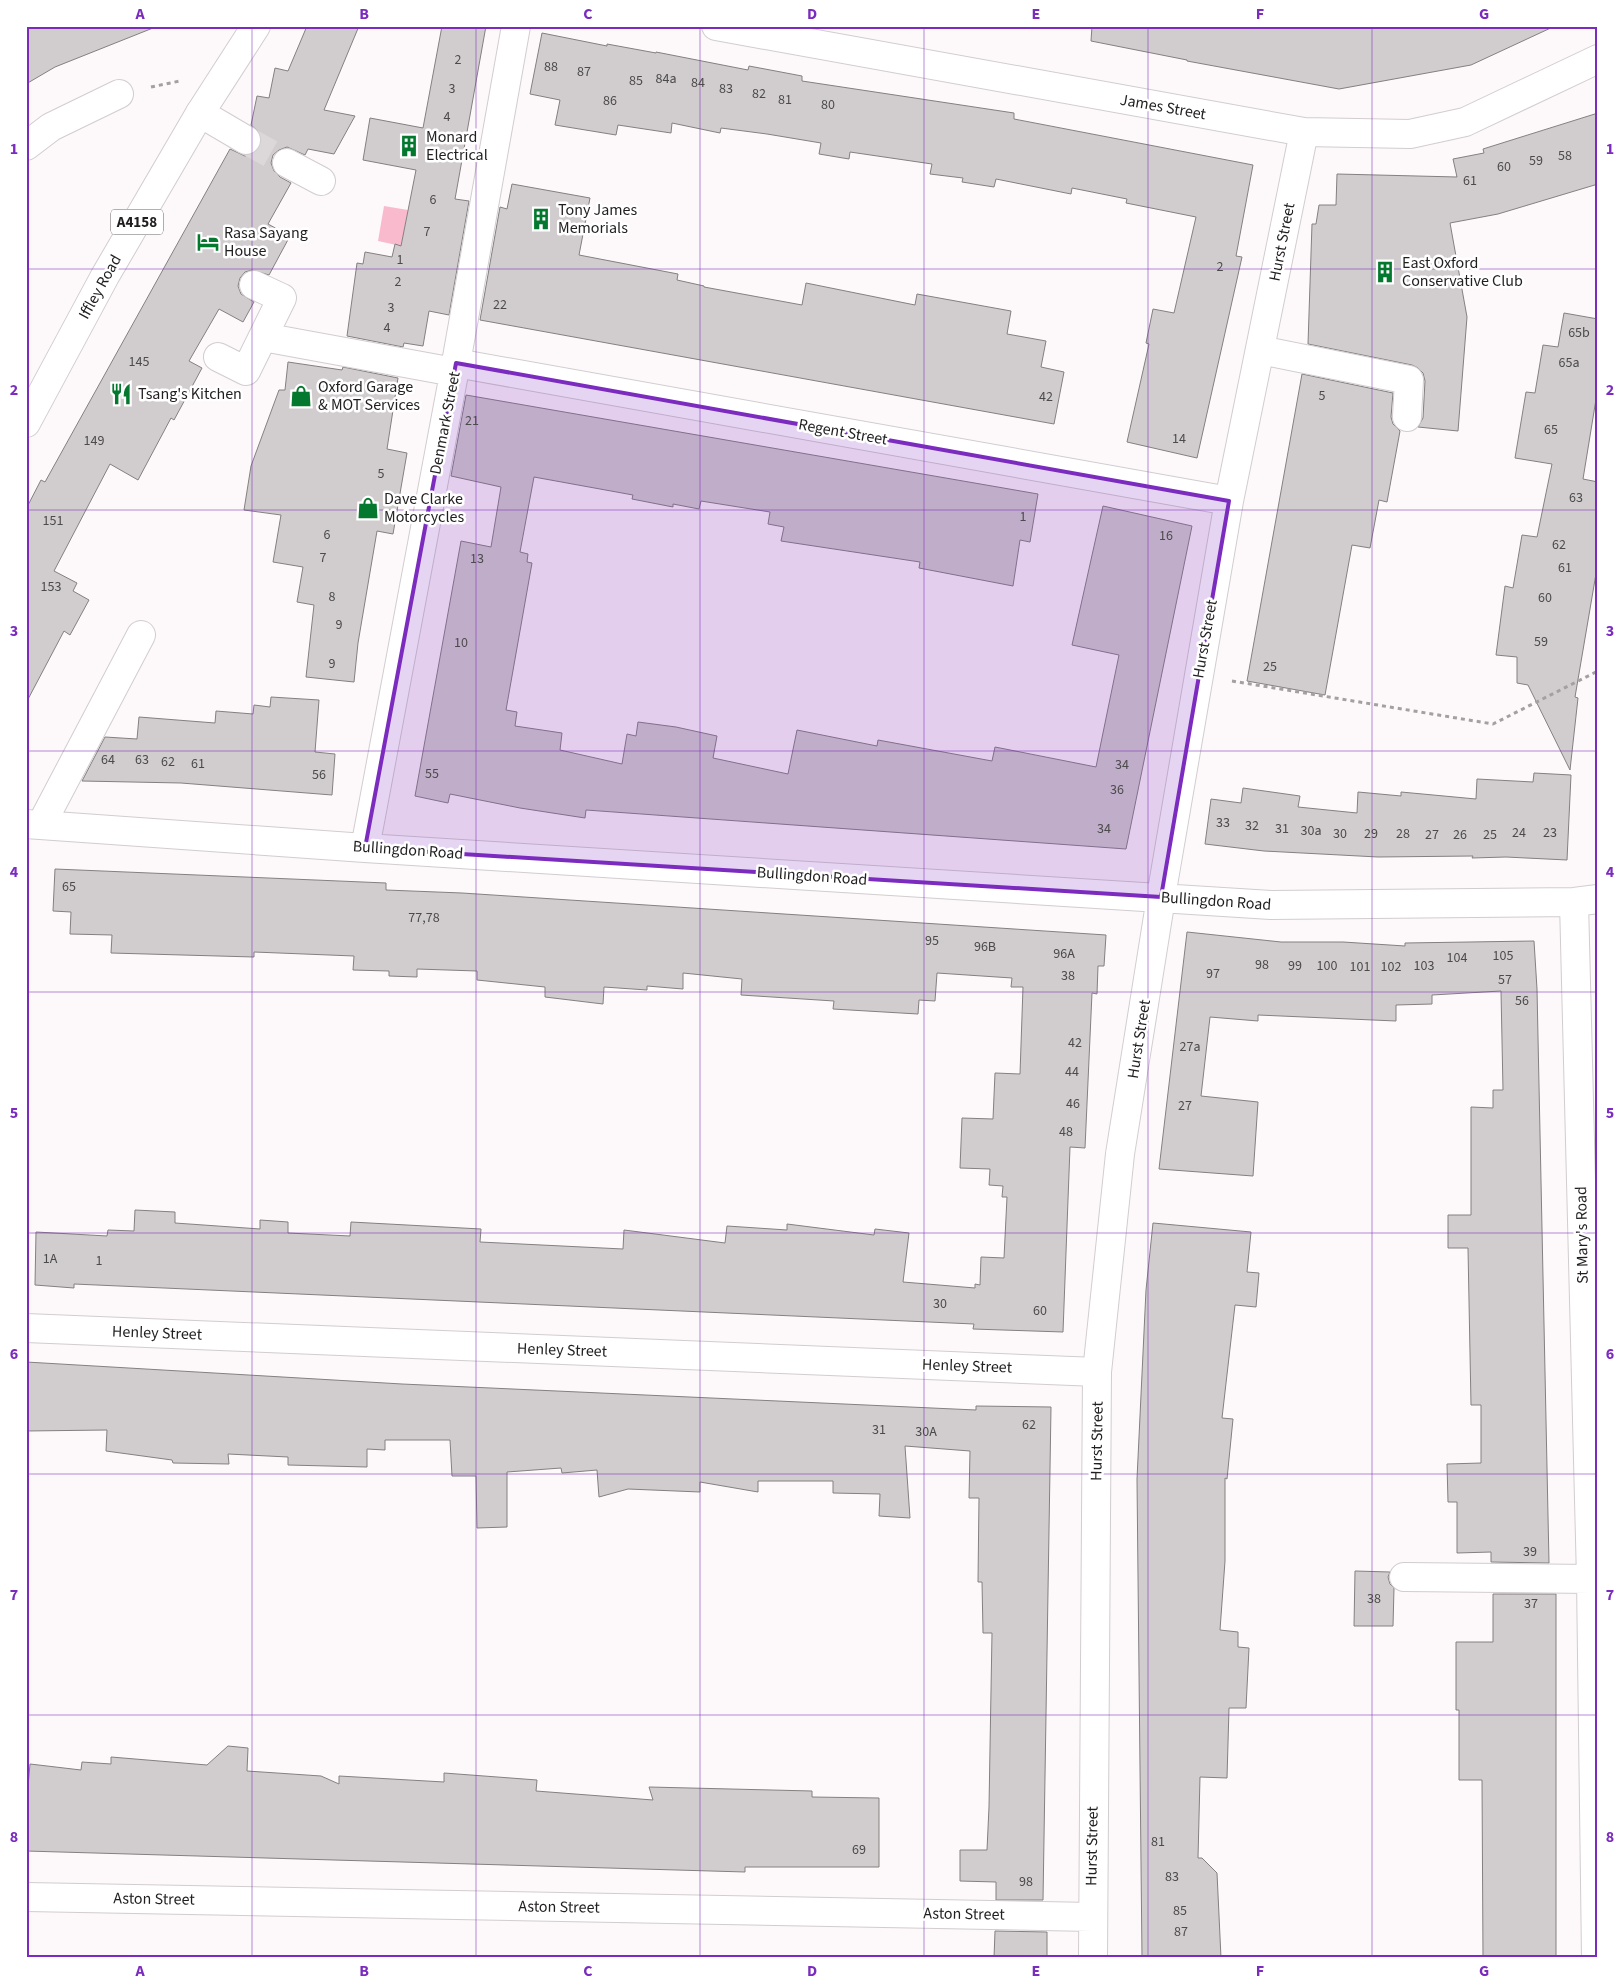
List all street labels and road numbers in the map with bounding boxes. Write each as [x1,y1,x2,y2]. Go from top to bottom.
street label: James Street [1118,89,1208,125]
street label: Hurst Street [1264,200,1301,283]
road number: A4158 [111,210,163,234]
street label: Iffley Road [73,251,127,323]
street label: Denmark Street [424,369,466,476]
street label: Regent Street [797,413,890,451]
street label: Hurst Street [1187,597,1223,680]
street label: Bullingdon Road [352,835,464,865]
street label: Bullingdon Road [756,861,868,891]
street label: Bullingdon Road [1160,886,1272,916]
street label: Hurst Street [1122,997,1156,1080]
street label: St Mary's Road [1570,1186,1594,1284]
street label: Henley Street [112,1320,203,1346]
street label: Henley Street [517,1337,608,1363]
street label: Henley Street [922,1353,1013,1379]
street label: Hurst Street [1085,1400,1109,1481]
street label: Hurst Street [1080,1805,1104,1886]
street label: Aston Street [113,1887,195,1911]
street label: Aston Street [518,1895,600,1919]
street label: Aston Street [923,1902,1005,1926]

